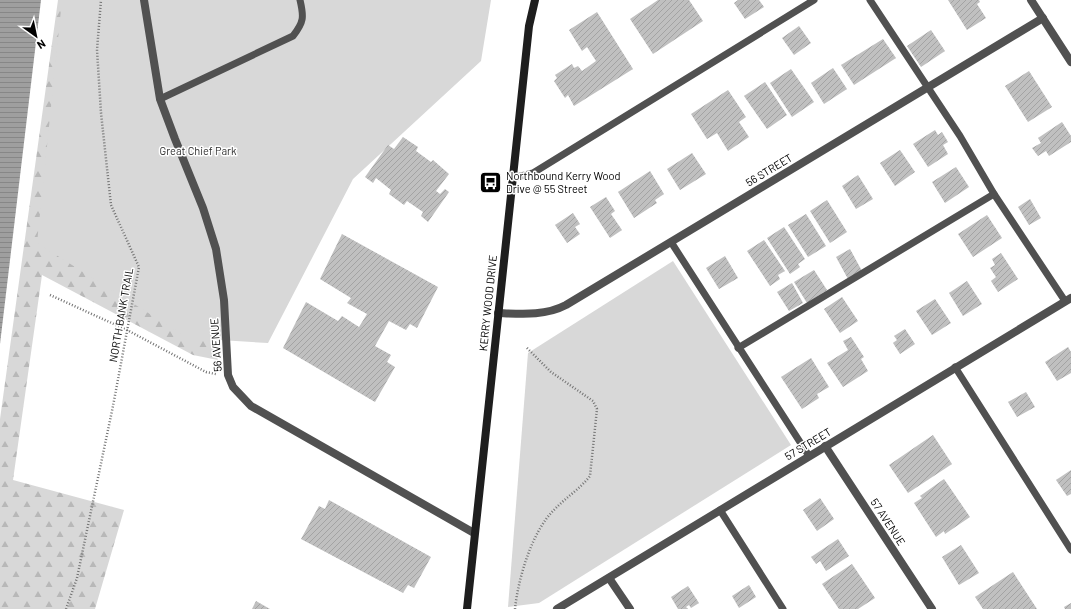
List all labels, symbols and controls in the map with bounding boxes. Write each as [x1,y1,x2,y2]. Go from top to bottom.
north arrow [16,16,56,56]
text: N [35,37,48,52]
park label: Great Chief Park [159,144,237,157]
street label: 56 STREET [743,151,794,189]
bus stop icon: Northbound Kerry Wood Drive @ 55 Street [478,169,504,195]
place label: Northbound Kerry Wood Drive @ 55 Street [506,169,621,195]
street label: KERRY WOOD DRIVE [476,254,499,352]
street label: NORTH BANK TRAIL [106,267,135,363]
street label: 56 AVENUE [207,317,224,372]
street label: 57 STREET [782,425,833,462]
street label: 57 AVENUE [868,496,909,548]

